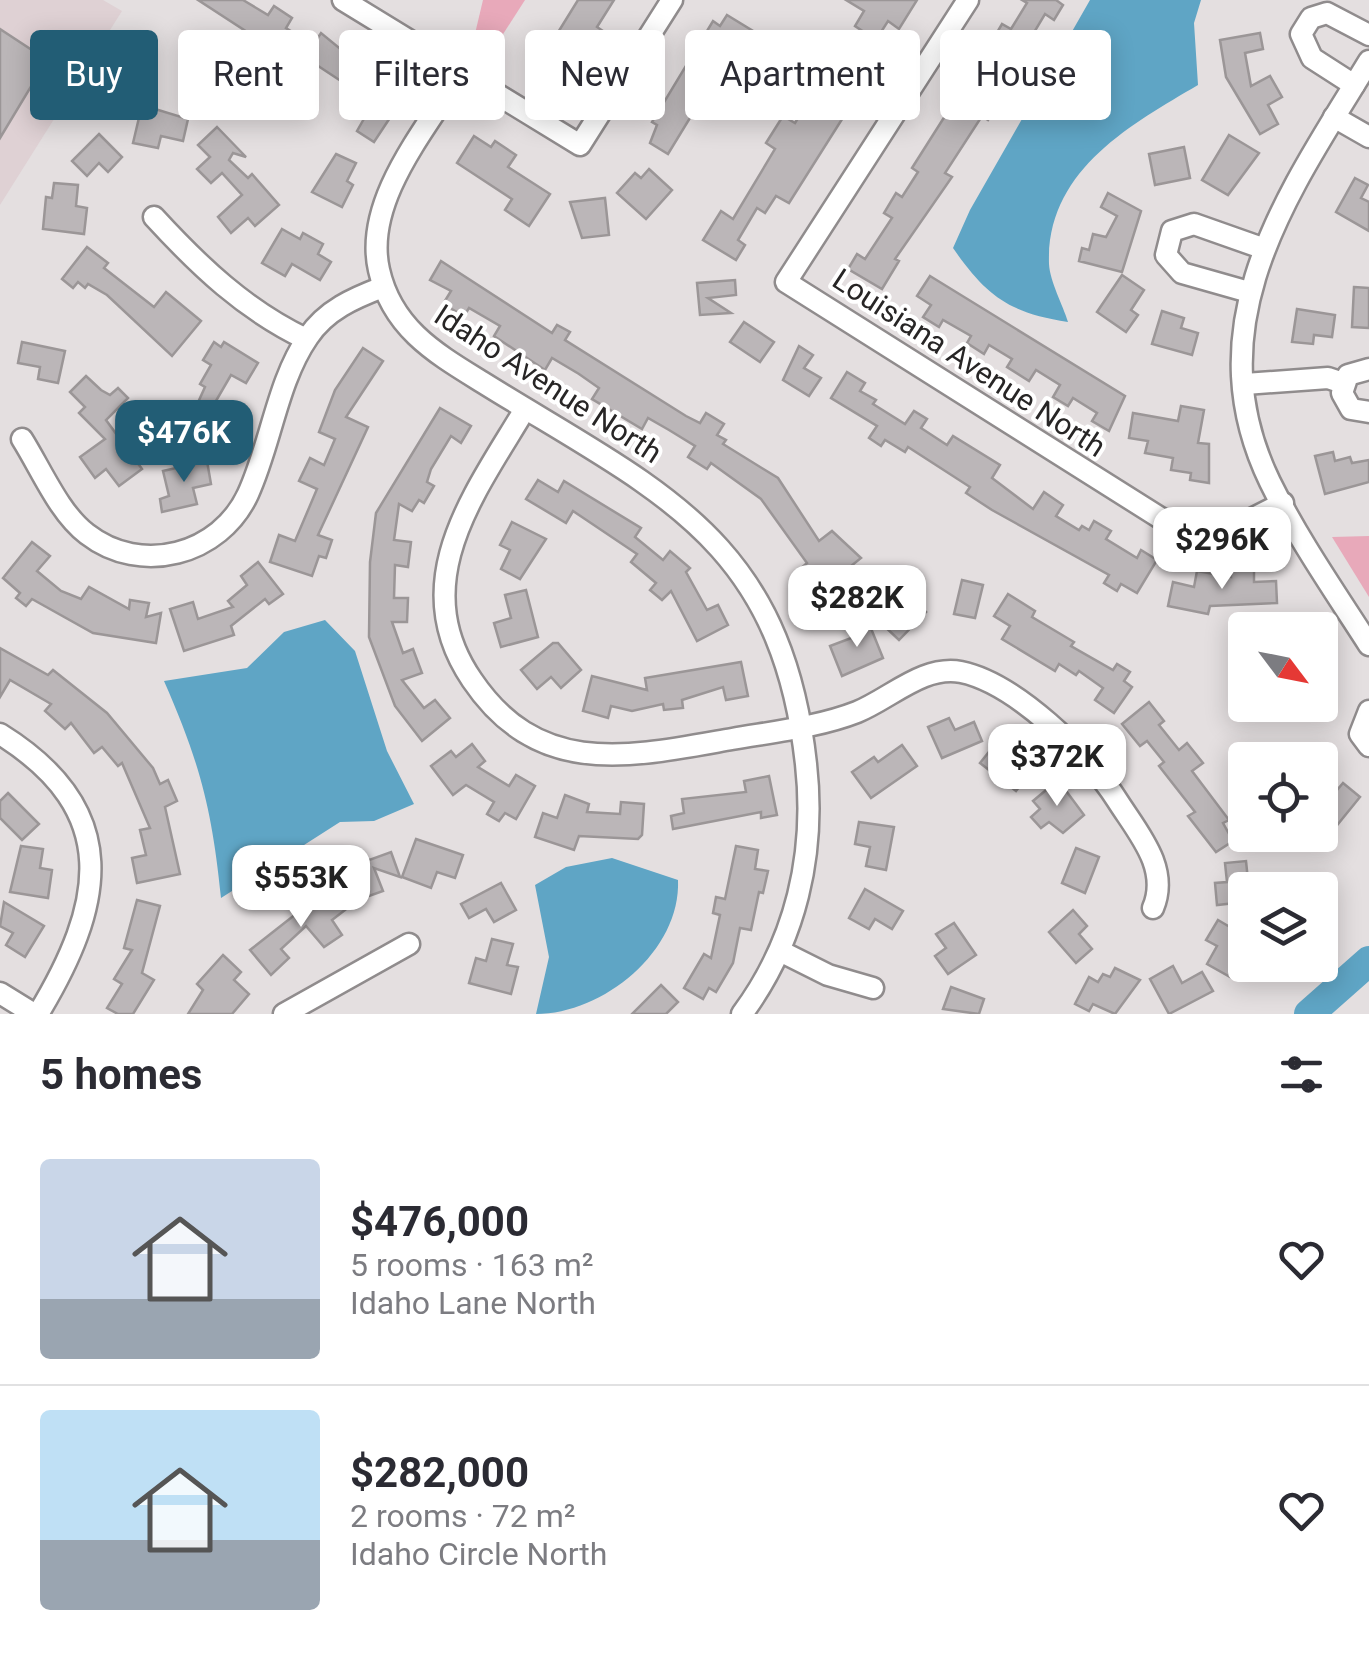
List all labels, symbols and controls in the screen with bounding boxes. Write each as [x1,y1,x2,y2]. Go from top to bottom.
chip: Buy [30,30,158,120]
chip: Rent [178,30,319,120]
chip: Filters [339,30,505,120]
chip: New [525,30,665,120]
chip: Apartment [685,30,920,120]
chip: House [940,30,1111,120]
street label: Louisiana Avenue North [826,261,1112,464]
street label: Idaho Avenue North [428,297,668,470]
pin: $476K [114,400,254,485]
text: $476K [137,413,231,451]
pin: $296K [1152,507,1292,592]
text: $296K [1175,520,1269,558]
pin: $282K [787,565,927,650]
text: $282K [810,578,904,616]
north arrow [1228,612,1338,722]
map controls [1228,612,1338,982]
pin: $372K [987,724,1127,809]
text: $372K [1010,737,1104,775]
button: locate [1228,742,1338,852]
pin: $553K [231,845,371,930]
text: $553K [254,858,348,896]
button: layers [1228,872,1338,982]
icon: filters [1274,1047,1329,1102]
text: 5 homes [40,1050,202,1099]
text: $476,000 [350,1197,529,1246]
icon: home [120,1199,240,1319]
icon: heart [1274,1232,1329,1287]
text: 5 rooms · 163 m² [350,1246,593,1284]
text: Idaho Lane North [350,1284,596,1322]
text: $282,000 [350,1448,529,1497]
icon: home [120,1450,240,1570]
icon: heart [1274,1483,1329,1538]
text: 2 rooms · 72 m² [350,1497,575,1535]
text: Idaho Circle North [350,1535,607,1573]

